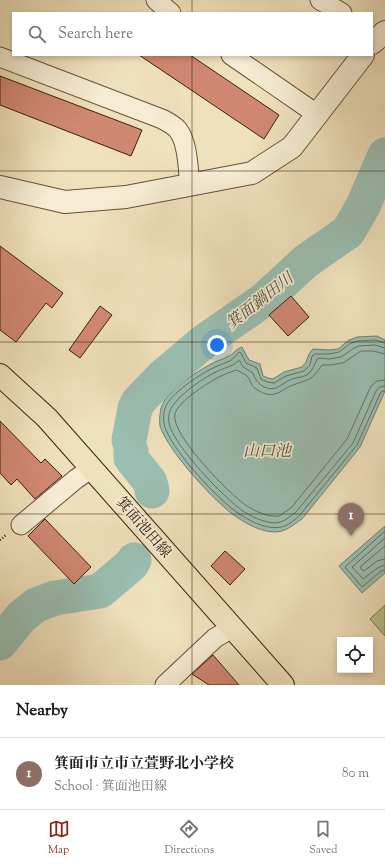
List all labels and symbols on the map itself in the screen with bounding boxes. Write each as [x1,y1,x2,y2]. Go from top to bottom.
water label: 箕面鍋田川 [222,267,301,336]
your location [207,335,227,355]
water label: 山口池 [243,441,293,464]
street label: 箕面池田線 [110,493,175,563]
pin: 1 [338,503,364,536]

